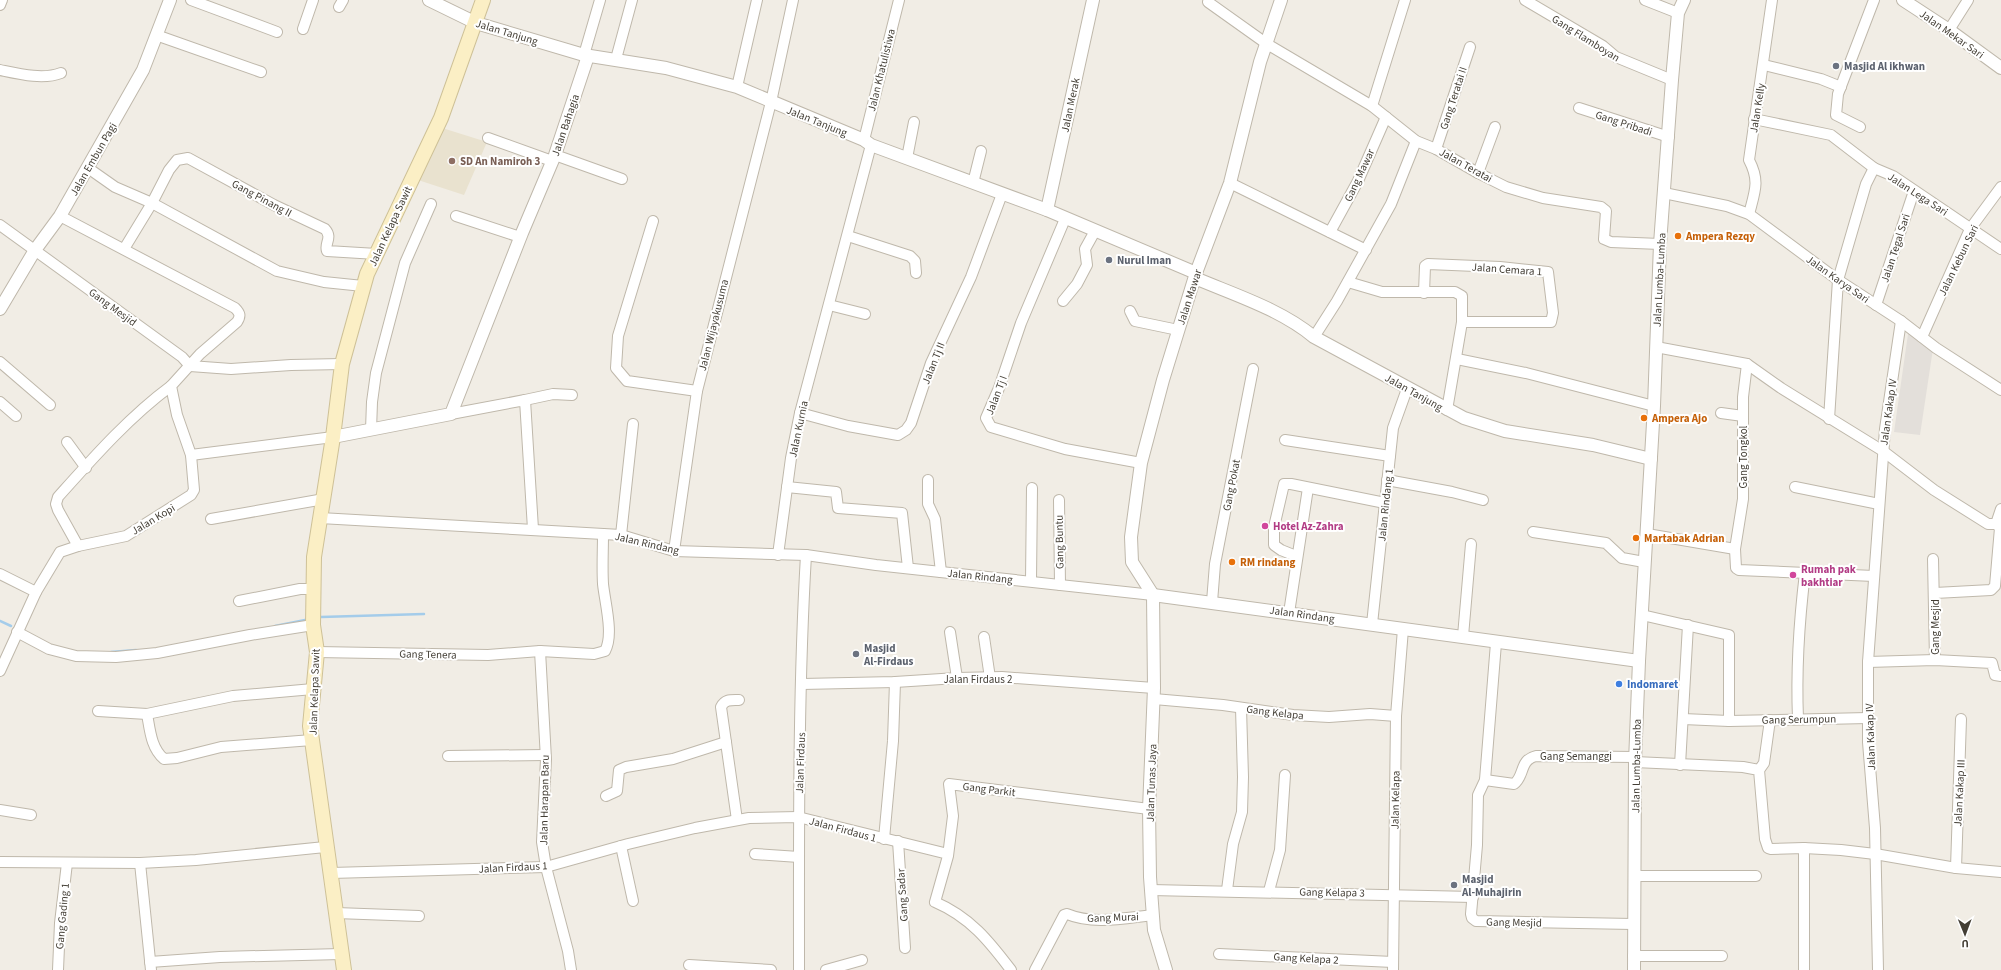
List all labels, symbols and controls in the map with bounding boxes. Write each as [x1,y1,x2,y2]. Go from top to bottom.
street label: Jalan Mekar Sari [1916,7,1987,62]
street label: Gang Flamboyan [1549,12,1623,65]
street label: Jalan Tanjung [474,16,540,49]
street label: Jalan Khatulistiwa [864,27,899,113]
place label: Masjid Al ikhwan [1844,59,1925,74]
marker: Masjid Al ikhwan [1831,61,1841,71]
street label: Gang Teratai II [1436,65,1471,132]
street label: Jalan Merak [1057,76,1084,134]
street label: Jalan Kelly [1746,82,1769,134]
street label: Jalan Bahagia [548,92,583,158]
street label: Jalan Tanjung [784,102,850,141]
street label: Gang Pribadi [1593,107,1654,140]
street label: Jalan Embun Pagi [66,120,120,199]
street label: Jalan Teratai [1436,145,1495,186]
street label: Gang Mawar [1341,146,1378,204]
place label: SD An Namiroh 3 [460,154,541,169]
marker: SD An Namiroh 3 [447,156,457,166]
street label: Jalan Lega Sari [1885,169,1951,219]
street label: Gang Pinang II [229,176,294,221]
street label: Jalan Kelapa Sawit [365,183,416,269]
street label: Jalan Tegal Sari [1877,212,1914,285]
street label: Jalan Kebun Sari [1935,222,1982,298]
place label: Ampera Rezqy [1685,229,1755,244]
marker: Ampera Rezqy [1673,231,1683,241]
street label: Jalan Lumba-Lumba [1650,232,1669,328]
street label: Jalan Karya Sari [1803,252,1872,307]
place label: Nurul Iman [1117,253,1171,268]
marker: Nurul Iman [1104,255,1114,265]
street label: Jalan Cemara 1 [1471,260,1543,279]
street label: Jalan Mawar [1173,267,1206,327]
street label: Jalan Wijayakusuma [695,278,732,373]
street label: Gang Mesjid [86,285,140,330]
street label: Jalan Tj II [918,340,949,386]
street label: Jalan Tanjung [1382,370,1446,415]
street label: Jalan Tj I [982,373,1011,417]
street label: Jalan Kakap IV [1876,378,1901,446]
street label: Jalan Kurnia [785,399,812,459]
place label: Ampera Ajo [1651,411,1707,426]
marker: Ampera Ajo [1639,413,1649,423]
street label: Gang Tongkol [1736,425,1751,488]
street label: Gang Pokat [1219,458,1244,512]
street label: Jalan Rindang 1 [1374,468,1397,542]
street label: Jalan Kopi [129,501,178,538]
street label: Gang Buntu [1052,515,1067,569]
place label: Hotel Az-Zahra [1273,519,1344,534]
marker: Hotel Az-Zahra [1260,521,1270,531]
street label: Jalan Rindang [613,529,681,558]
place label: Martabak Adrian [1644,531,1725,546]
marker: Martabak Adrian [1631,533,1641,543]
place label: RM rindang [1240,555,1295,570]
marker: RM rindang [1227,557,1237,567]
place label: Rumah pak bakhtiar [1801,562,1856,590]
street label: Jalan Rindang [947,566,1014,587]
marker: Rumah pak bakhtiar [1788,570,1798,580]
street label: Gang Mesjid [1928,599,1943,655]
street label: Jalan Rindang [1268,603,1336,627]
place label: Masjid Al-Firdaus [863,641,914,669]
street label: Gang Tenera [399,647,457,662]
street label: Jalan Kelapa Sawit [305,648,324,736]
marker: Masjid Al-Firdaus [851,649,861,659]
street label: Jalan Firdaus 2 [943,672,1013,687]
place label: Indomaret [1627,677,1679,692]
marker: Indomaret [1614,679,1624,689]
street label: Gang Kelapa [1245,702,1304,723]
street label: Jalan Kakap IV [1862,703,1879,771]
street label: Gang Serumpun [1762,711,1836,728]
street label: Jalan Lumba-Lumba [1628,719,1645,813]
street label: Jalan Firdaus [792,732,809,794]
street label: Jalan Tunas Jaya [1143,744,1160,822]
street label: Gang Semanggi [1540,749,1612,764]
street label: Jalan Harapan Baru [536,755,553,845]
street label: Jalan Kakap III [1950,759,1969,827]
street label: Jalan Kelapa [1387,770,1404,830]
street label: Gang Parkit [962,779,1016,800]
street label: Jalan Firdaus 1 [808,813,878,846]
street label: Jalan Firdaus 1 [478,858,548,877]
street label: Gang Sadar [893,868,912,922]
place label: Masjid Al-Muhajirin [1461,872,1522,900]
marker: Masjid Al-Muhajirin [1449,880,1459,890]
street label: Gang Gading 1 [52,882,73,950]
street label: Gang Kelapa 3 [1299,884,1365,901]
street label: Gang Murai [1087,909,1139,926]
north arrow [1945,914,1985,954]
street label: Gang Mesjid [1486,915,1542,930]
text: U [1961,936,1969,951]
street label: Gang Kelapa 2 [1273,949,1339,968]

